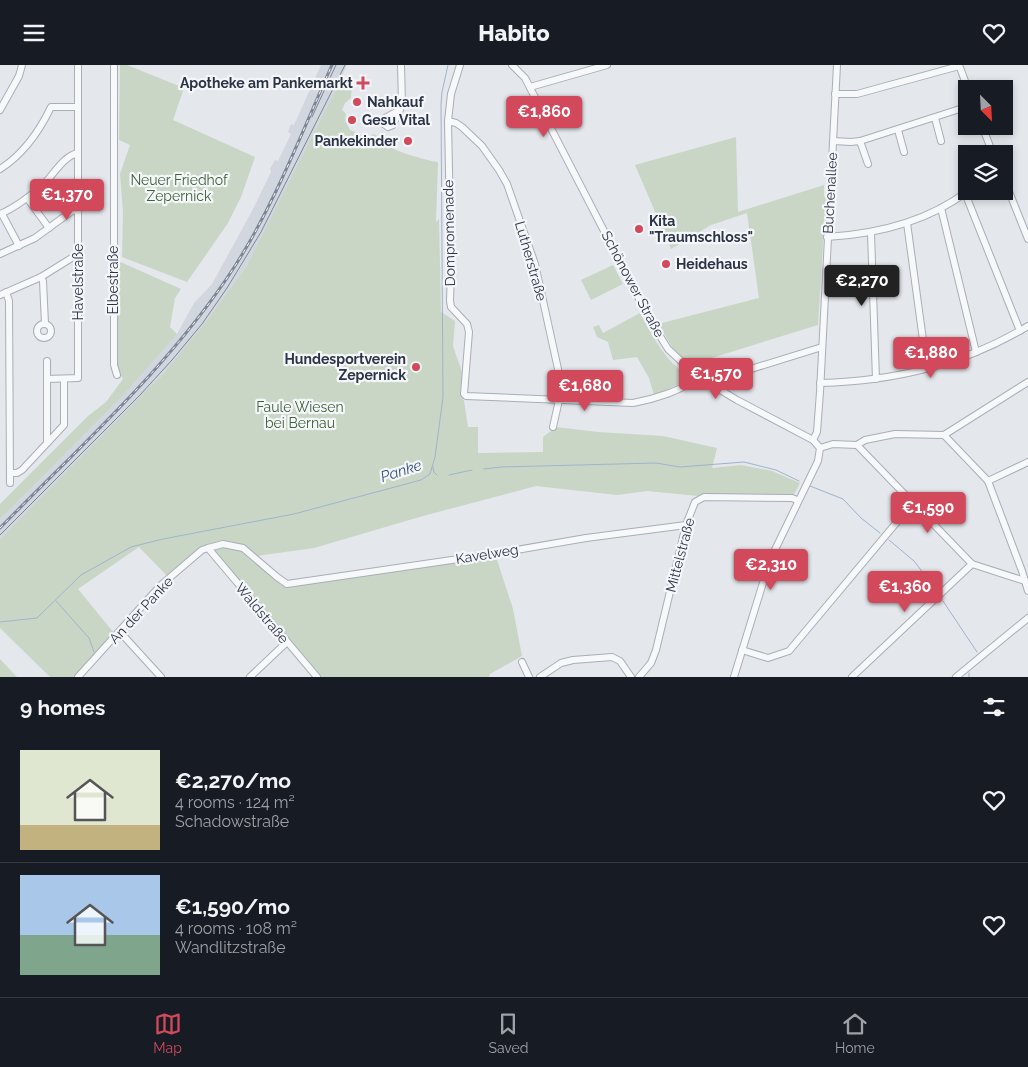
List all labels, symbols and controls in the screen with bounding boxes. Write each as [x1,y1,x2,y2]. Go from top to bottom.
icon: menu [20,19,48,47]
icon: heart [980,19,1008,47]
text: Habito [478,20,550,46]
place label: Apotheke am Pankemarkt [180,75,354,91]
marker: Apotheke am Pankemarkt [357,77,369,89]
north arrow [958,80,1012,135]
map controls [958,80,1013,200]
place label: Nahkauf [367,94,425,110]
pin: €1,860 [503,95,585,138]
marker: Nahkauf [351,96,363,108]
text: €1,860 [517,102,571,121]
place label: Gesu Vital [362,112,430,128]
marker: Gesu Vital [346,114,358,126]
place label: Pankekinder [314,133,399,149]
marker: Pankekinder [402,135,414,147]
button: layers [958,145,1013,200]
street label: Buchenallee [820,152,840,234]
park label: Neuer Friedhof Zepernick [130,172,229,204]
pin: €1,370 [26,179,108,221]
street label: Dompromenade [440,180,458,286]
text: €1,370 [41,185,93,204]
place label: Kita "Traumschloss" [649,213,753,245]
street label: Lutherstraße [512,219,550,303]
marker: Kita "Traumschloss" [633,223,645,235]
street label: Schönower Straße [598,228,668,340]
street label: Havelstraße [70,244,86,320]
street label: Elbestraße [105,245,121,315]
place label: Heidehaus [676,256,748,272]
marker: Heidehaus [660,258,672,270]
pin: €2,270 [821,265,903,307]
text: €2,270 [835,271,889,290]
pin: €1,880 [890,337,972,379]
text: €1,880 [904,343,958,362]
place label: Hundesportverein Zepernick [284,351,406,383]
pin: €1,570 [675,357,757,400]
marker: Hundesportverein Zepernick [410,361,422,373]
text: €1,570 [690,364,742,383]
pin: €1,680 [544,369,626,412]
text: €1,680 [558,376,612,395]
park label: Faule Wiesen bei Bernau [256,399,344,431]
water label: Panke [378,456,424,486]
pin: €1,590 [887,491,969,534]
text: €1,590 [902,498,954,517]
street label: Mittelstraße [662,516,698,594]
street label: Kavelweg [454,541,520,567]
pin: €2,310 [730,549,812,591]
text: €2,310 [745,555,797,574]
pin: €1,360 [864,571,946,613]
street label: An der Panke [106,573,176,647]
text: €1,360 [879,577,931,596]
street label: Waldstraße [232,580,292,646]
icon: filters [980,693,1008,721]
text: 9 homes [20,695,105,720]
text: €2,270/mo [175,768,291,793]
icon: home [60,770,120,830]
icon: heart [980,786,1008,814]
text: 4 rooms · 124 m² [175,793,295,812]
text: Schadowstraße [175,812,289,831]
text: €1,590/mo [175,894,290,919]
icon: home [60,895,120,955]
icon: heart [980,911,1008,939]
text: 4 rooms · 108 m² [175,919,297,938]
text: Wandlitzstraße [175,938,286,957]
tab: Map [153,1010,182,1056]
tab: Saved [488,1010,528,1056]
tab: Home [835,1010,875,1056]

